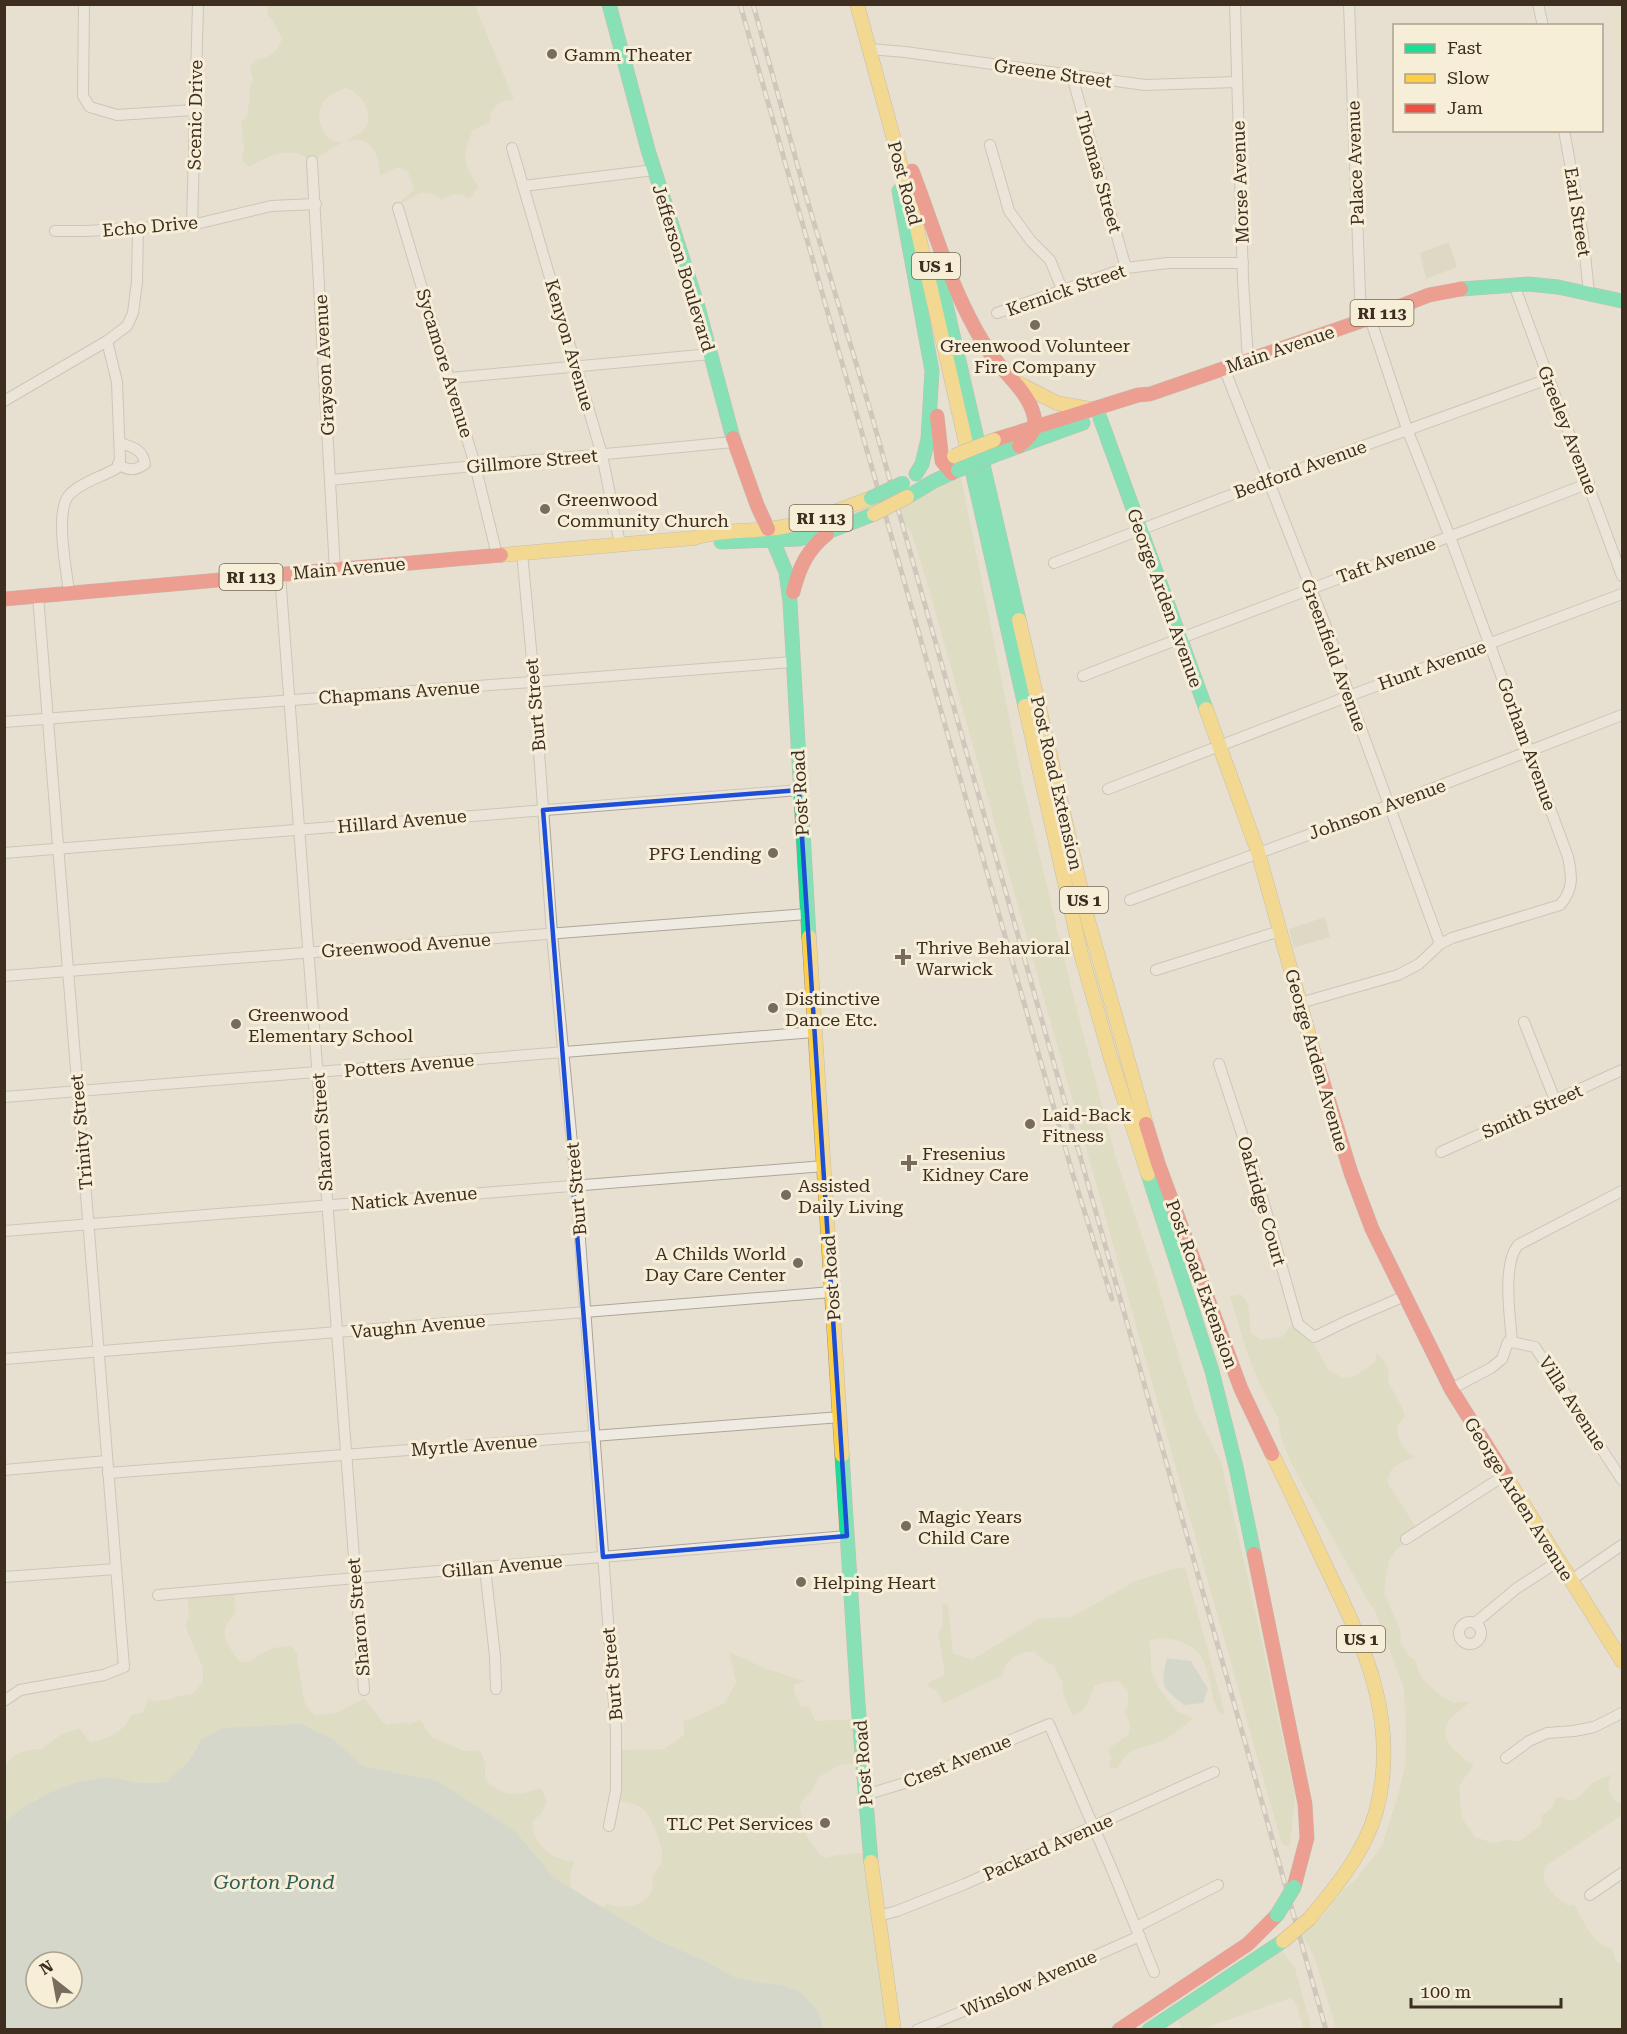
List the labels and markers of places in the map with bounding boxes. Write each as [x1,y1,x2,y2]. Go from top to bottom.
place label: Gamm Theater [564,44,692,65]
marker: Gamm Theater [545,47,559,61]
marker: Greenwood Volunteer Fire Company [1028,318,1042,332]
place label: Greenwood Volunteer Fire Company [940,335,1130,377]
place label: Greenwood Community Church [557,489,729,531]
marker: Greenwood Community Church [538,502,552,516]
place label: PFG Lending [649,843,762,864]
marker: PFG Lending [766,846,780,860]
place label: Thrive Behavioral Warwick [916,937,1070,979]
marker: Thrive Behavioral Warwick [894,948,912,966]
place label: Distinctive Dance Etc. [785,988,880,1030]
marker: Distinctive Dance Etc. [766,1001,780,1015]
place label: Greenwood Elementary School [248,1004,413,1046]
marker: Greenwood Elementary School [229,1017,243,1031]
place label: Laid-Back Fitness [1042,1104,1131,1146]
marker: Laid-Back Fitness [1023,1117,1037,1131]
place label: Fresenius Kidney Care [922,1143,1029,1185]
marker: Fresenius Kidney Care [900,1154,918,1172]
place label: Assisted Daily Living [798,1175,904,1217]
marker: Assisted Daily Living [779,1188,793,1202]
place label: A Childs World Day Care Center [645,1243,786,1285]
marker: A Childs World Day Care Center [791,1256,805,1270]
place label: Magic Years Child Care [918,1506,1022,1548]
marker: Magic Years Child Care [899,1519,913,1533]
place label: Helping Heart [813,1572,936,1593]
marker: Helping Heart [794,1575,808,1589]
place label: TLC Pet Services [666,1813,813,1834]
marker: TLC Pet Services [818,1816,832,1830]

